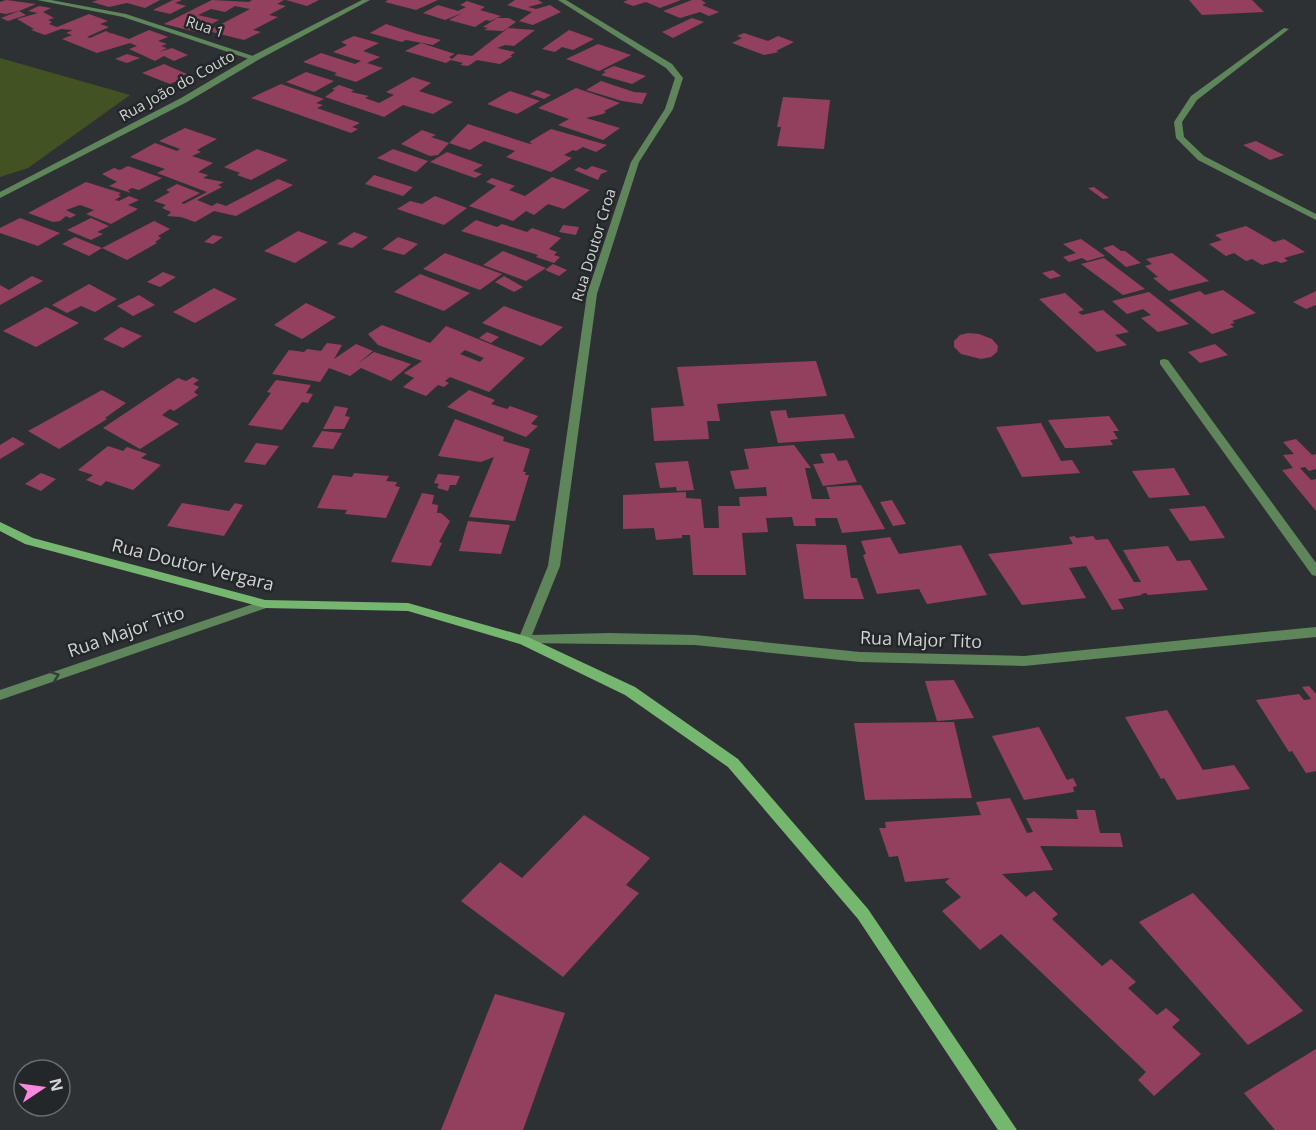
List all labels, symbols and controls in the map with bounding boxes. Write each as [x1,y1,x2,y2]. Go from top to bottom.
street label: Rua 1 [184,10,227,42]
street label: Rua João do Couto [115,45,238,125]
street label: Rua Doutor Croa [566,186,620,304]
street label: Rua Doutor Vergara [110,532,277,596]
street label: Rua Major Tito [64,600,187,662]
street label: Rua Major Tito [860,625,982,653]
one-way arrow [49,670,60,683]
north arrow [12,1058,72,1118]
text: N [44,1076,69,1093]

